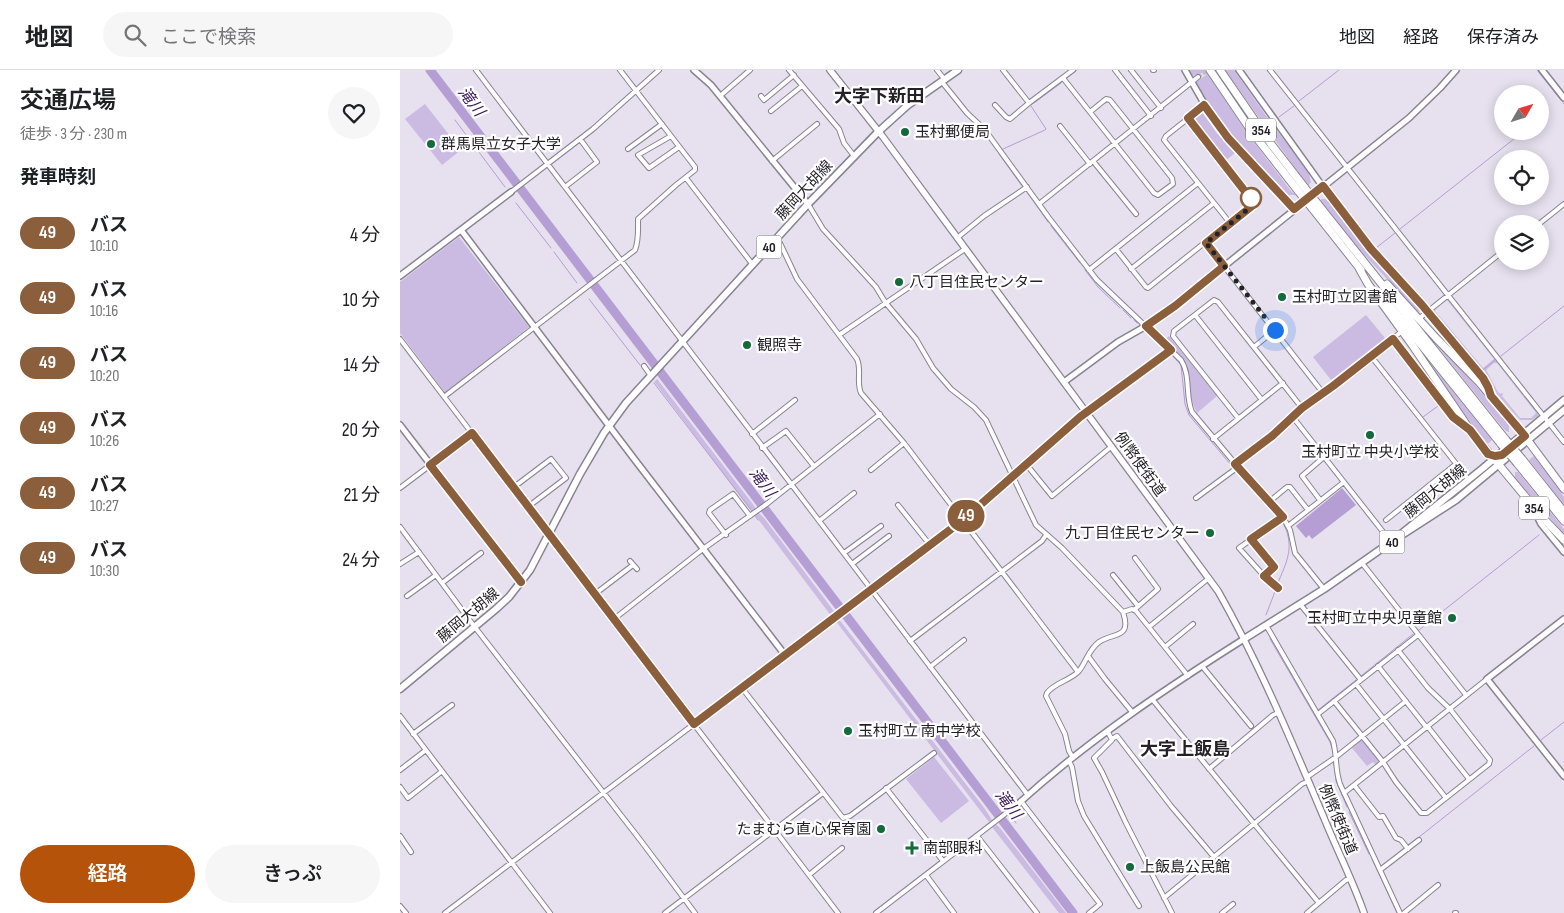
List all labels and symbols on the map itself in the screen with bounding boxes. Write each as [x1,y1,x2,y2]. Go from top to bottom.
water label: 滝川 [454,83,489,122]
north arrow [1494,85,1549,140]
district label: 大字下新田 [834,86,924,107]
road number: 354 [1246,118,1276,142]
place label: 玉村郵便局 [915,123,990,142]
marker: 玉村郵便局 [899,126,911,138]
place label: 群馬県立女子大学 [441,135,561,154]
marker: 群馬県立女子大学 [425,138,437,150]
street label: 藤岡大胡線 [772,156,837,224]
unlabelled marker [1240,187,1262,209]
road number: 40 [756,236,782,258]
place label: 八丁目住民センター [909,273,1044,292]
marker: 八丁目住民センター [893,276,905,288]
place label: 玉村町立図書館 [1292,288,1397,307]
marker: 玉村町立図書館 [1276,291,1288,303]
your location [1263,318,1288,343]
place label: 観照寺 [757,336,802,355]
marker: 観照寺 [741,339,753,351]
street label: 例幣使街道 [1110,428,1169,500]
marker: 玉村町立 中央小学校 [1364,429,1376,441]
place label: 玉村町立 中央小学校 [1301,443,1439,462]
street label: 藤岡大胡線 [1400,460,1470,522]
water label: 滝川 [745,464,780,503]
road number: 354 [1519,496,1549,519]
line badge: 49 [944,500,988,532]
place label: 九丁目住民センター [1065,524,1200,543]
marker: 九丁目住民センター [1204,527,1216,539]
road number: 40 [1380,531,1404,554]
street label: 藤岡大胡線 [433,584,503,647]
place label: 玉村町立中央児童館 [1307,609,1442,628]
marker: 玉村町立中央児童館 [1446,612,1458,624]
place label: 玉村町立 南中学校 [858,722,980,741]
marker: 玉村町立 南中学校 [842,725,854,737]
district label: 大字上飯島 [1140,739,1230,760]
street label: 例幣使街道 [1314,781,1361,857]
water label: 滝川 [991,786,1026,825]
place label: たまむら直心保育園 [736,820,871,839]
marker: たまむら直心保育園 [875,823,887,835]
place label: 南部眼科 [923,839,983,858]
marker: 南部眼科 [905,841,919,855]
place label: 上飯島公民館 [1140,858,1230,877]
marker: 上飯島公民館 [1124,861,1136,873]

